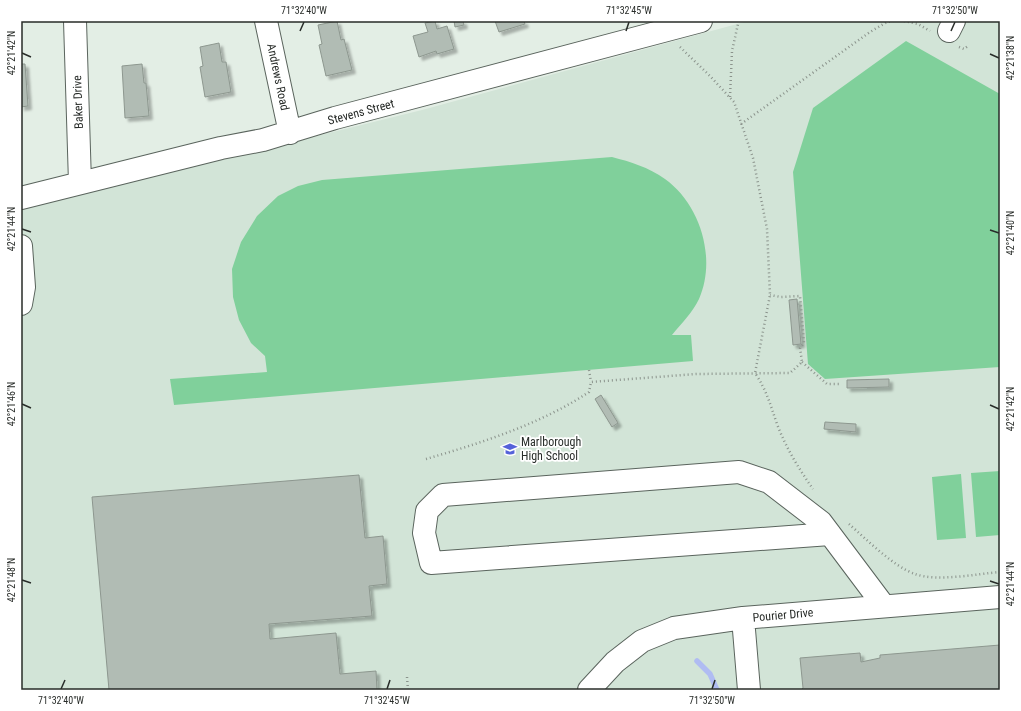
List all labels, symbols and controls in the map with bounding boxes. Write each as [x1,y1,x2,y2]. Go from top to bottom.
text: 71°32'40"W [281,5,327,16]
text: 71°32'45"W [606,5,652,16]
text: 71°32'50"W [932,5,978,16]
text: 42°21'42"N [6,31,17,75]
text: 42°21'38"N [1005,36,1016,80]
street label: Andrews Road [264,42,292,112]
street label: Baker Drive [70,75,86,129]
street label: Stevens Street [326,96,396,128]
text: 42°21'44"N [6,207,17,251]
text: 42°21'40"N [1005,211,1016,255]
text: 42°21'46"N [6,382,17,426]
text: 42°21'42"N [1005,387,1016,431]
place label: Marlborough High School [521,435,581,463]
school or university icon: Marlborough High School [502,441,518,457]
text: 42°21'48"N [6,558,17,602]
text: 42°21'44"N [1005,562,1016,606]
street label: Pourier Drive [752,605,814,625]
text: 71°32'40"W [38,695,84,706]
text: 71°32'45"W [364,695,410,706]
text: 71°32'50"W [689,695,735,706]

